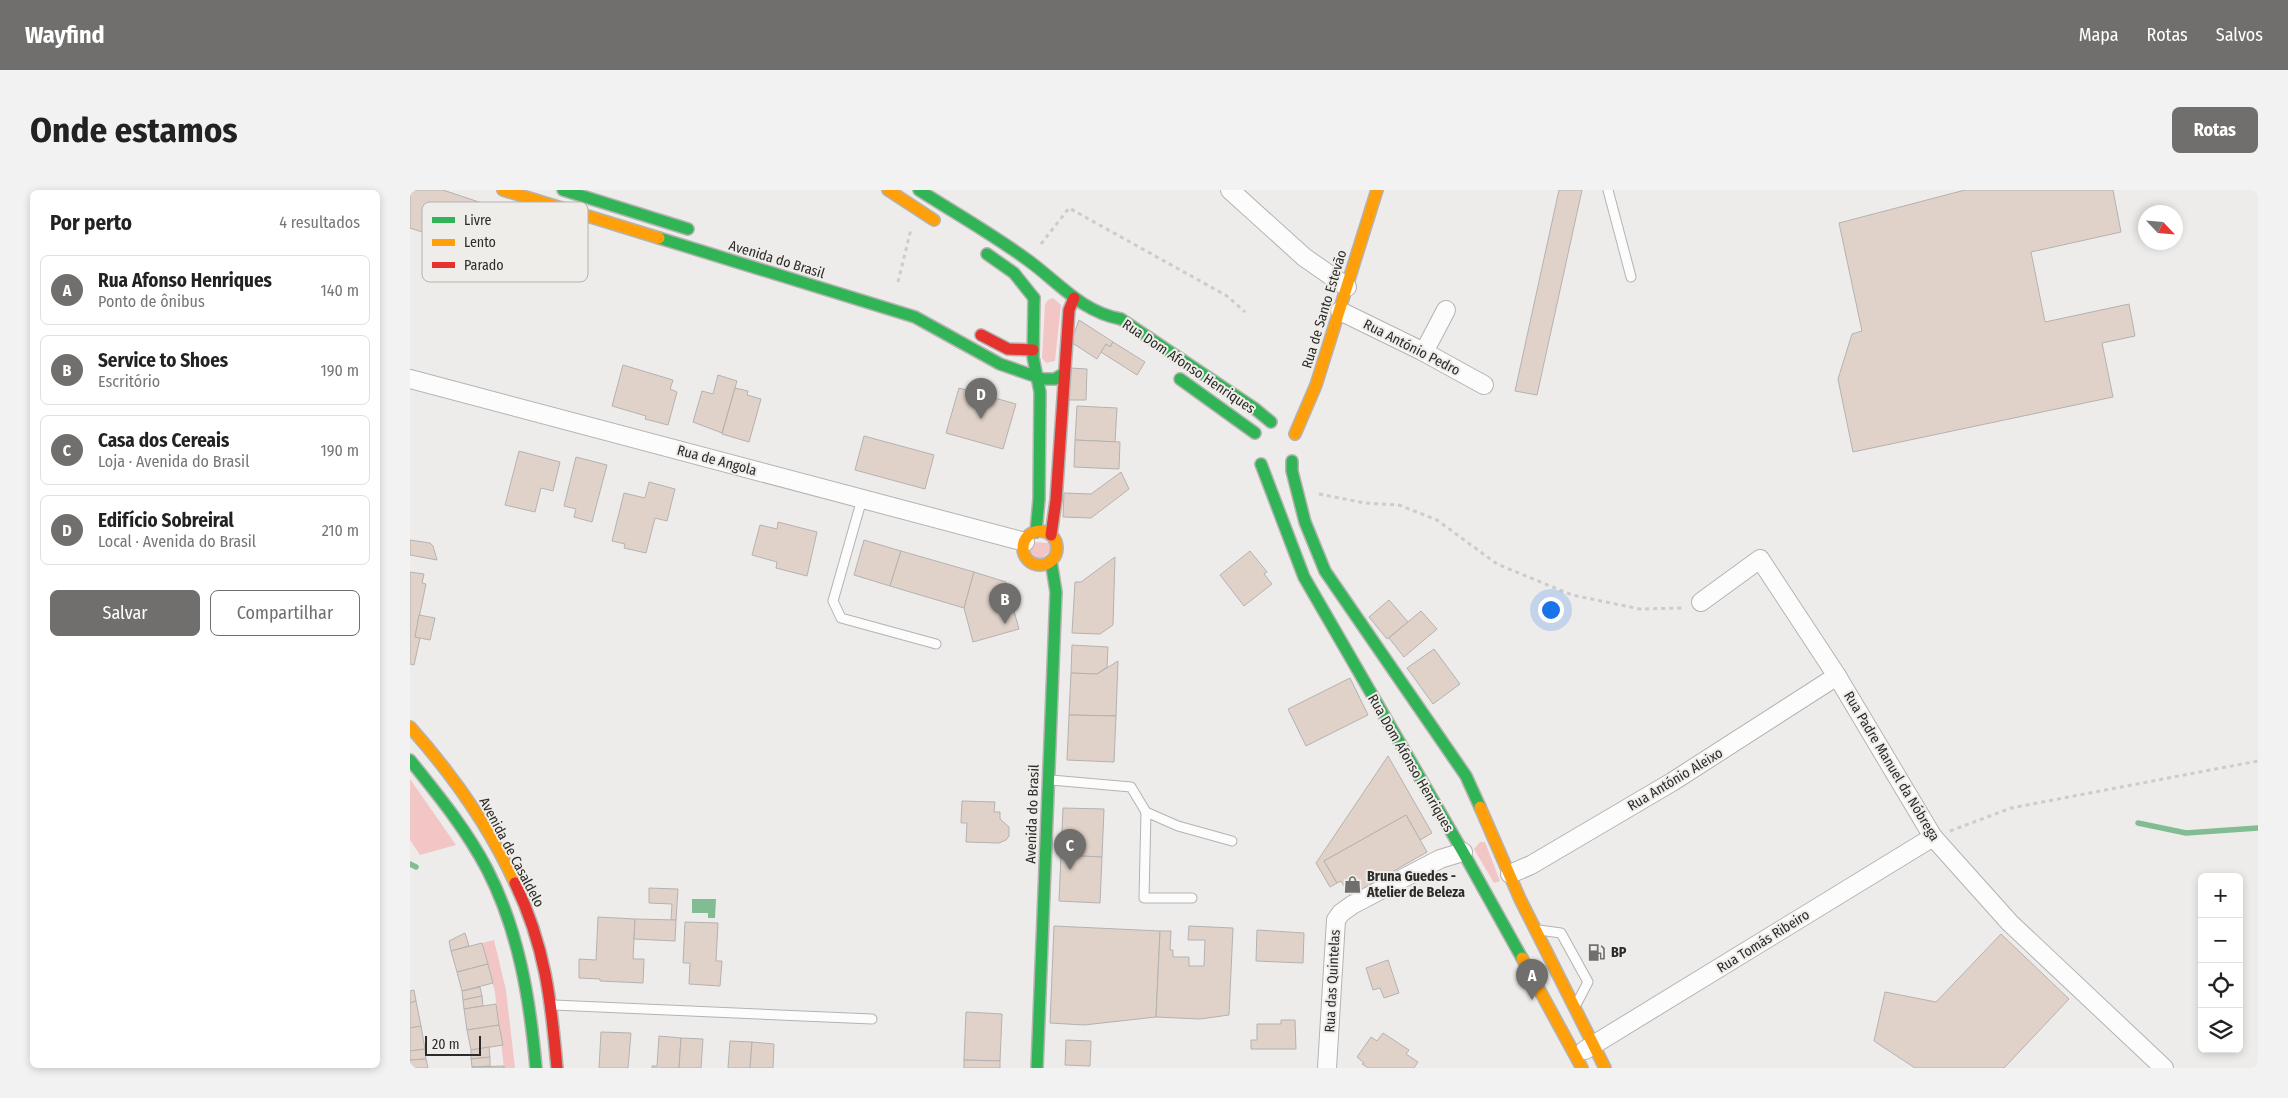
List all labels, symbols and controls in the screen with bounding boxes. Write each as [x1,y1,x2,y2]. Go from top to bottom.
text: Wayfind [25,21,105,49]
text: Mapa [2079,24,2119,46]
text: Rotas [2147,24,2188,46]
text: Salvos [2216,24,2263,46]
button: Rotas [2172,107,2258,153]
text: Onde estamos [30,109,238,151]
legend [422,202,588,282]
north arrow [2138,205,2183,250]
text: Por perto [50,210,132,236]
text: Livre [464,212,491,229]
text: 4 resultados [279,213,360,232]
text: Lento [464,234,496,251]
street label: Avenida do Brasil [727,237,827,282]
street label: Rua de Santo Estevão [1298,248,1351,370]
text: Parado [464,257,504,274]
text: Rua Afonso Henriques [98,269,272,292]
text: A [63,281,71,300]
text: 140 m [321,281,359,300]
text: Ponto de ônibus [98,292,205,311]
street label: Rua Dom Afonso Henriques [1119,316,1258,417]
street label: Rua António Pedro [1361,316,1463,379]
text: Service to Shoes [98,349,228,372]
text: B [63,361,71,380]
text: 190 m [321,361,359,380]
text: Escritório [98,372,160,391]
pin: D [965,378,997,419]
text: Casa dos Cereais [98,429,229,452]
text: C [63,441,71,460]
text: 190 m [321,441,359,460]
street label: Rua de Angola [675,442,759,479]
text: Loja · Avenida do Brasil [98,452,249,471]
text: Edifício Sobreiral [98,509,234,532]
text: D [62,521,72,540]
text: 210 m [322,521,359,540]
text: Local · Avenida do Brasil [98,532,256,551]
pin: B [989,583,1021,624]
button: Salvar [50,590,200,636]
button: Compartilhar [210,590,360,636]
your location [1538,597,1564,623]
street label: Rua Padre Manuel da Nóbrega [1840,688,1943,844]
street label: Rua Dom Afonso Henriques [1364,691,1457,835]
street label: Rua António Aleixo [1625,744,1726,815]
street label: Avenida do Brasil [1022,764,1043,864]
street label: Avenida de Casaldelo [475,794,548,910]
pin: C [1054,829,1086,870]
place label: Bruna Guedes - Atelier de Beleza [1366,868,1465,901]
map controls [2198,873,2243,1053]
button: + [2198,873,2243,918]
shop icon: Bruna Guedes - Atelier de Beleza [1343,874,1363,894]
street label: Rua Tomás Ribeiro [1714,906,1813,977]
button: − [2198,918,2243,963]
street label: Rua das Quintelas [1321,929,1344,1033]
fuel station icon: BP [1587,942,1607,962]
place label: BP [1611,944,1627,961]
pin: A [1516,959,1548,1000]
button: locate [2198,963,2243,1008]
button: layers [2198,1008,2243,1053]
scale bar [425,1033,481,1056]
text: 20 m [432,1036,460,1053]

